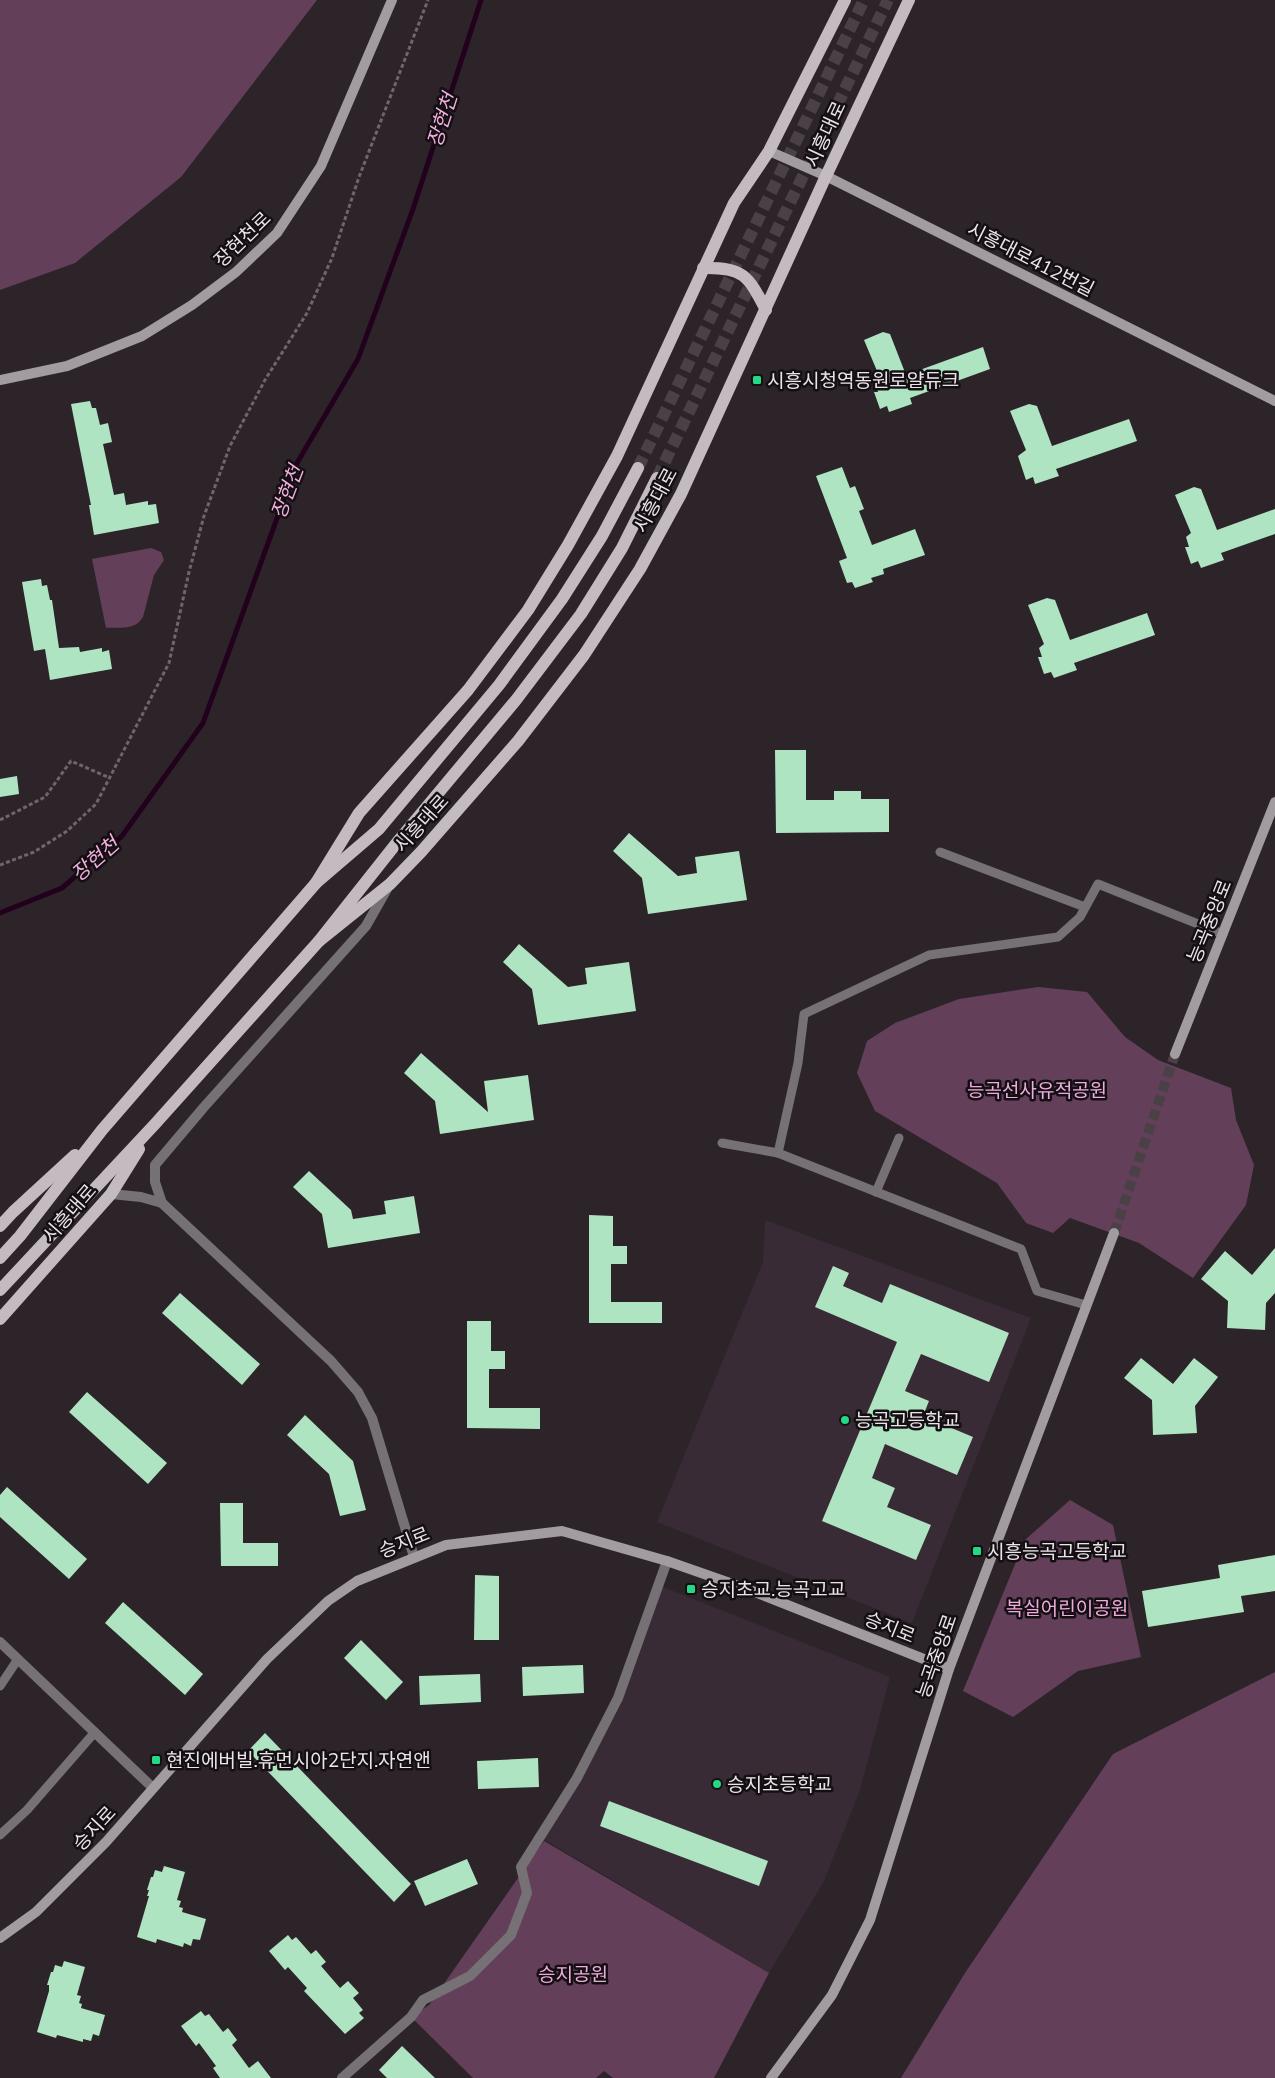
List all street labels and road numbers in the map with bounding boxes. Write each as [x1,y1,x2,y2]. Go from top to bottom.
street label: 시흥대로 [799,97,851,171]
street label: 장현천로 [209,206,275,272]
street label: 시흥대로412번길 [964,217,1098,301]
street label: 시흥대로 [628,463,682,537]
street label: 시흥대로 [389,789,453,857]
street label: 능곡중앙로 [1182,876,1236,966]
street label: 시흥대로 [37,1179,101,1247]
street label: 승지로 [375,1521,433,1563]
street label: 승지로 [861,1606,919,1648]
street label: 능곡중앙로 [910,1611,962,1701]
street label: 승지로 [67,1801,121,1855]

